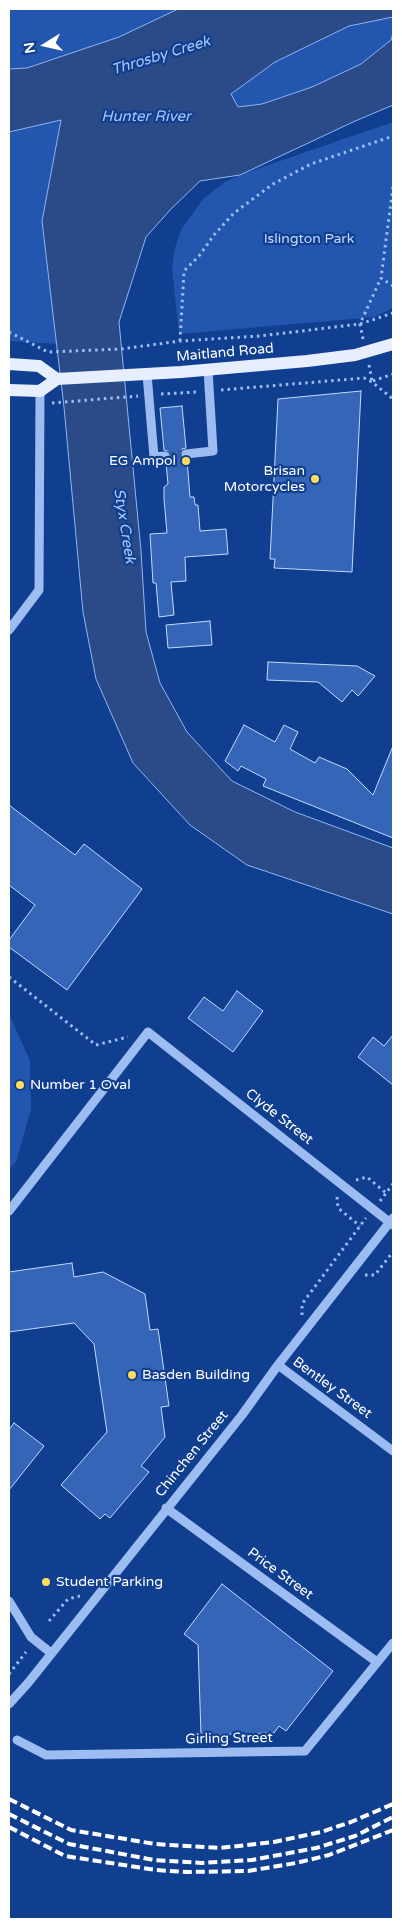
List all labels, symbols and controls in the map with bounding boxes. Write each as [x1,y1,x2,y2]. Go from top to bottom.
north arrow [20,20,70,70]
water label: Throsby Creek [109,32,213,80]
text: N [20,41,39,55]
water label: Hunter River [101,108,191,126]
park label: Islington Park [264,231,354,247]
street label: Maitland Road [176,340,274,366]
place label: EG Ampol [109,453,176,469]
marker: EG Ampol [180,455,192,467]
place label: Brisan Motorcycles [224,463,305,496]
marker: Brisan Motorcycles [309,473,321,485]
water label: Styx Creek [109,487,139,565]
place label: Number 1 Oval [30,1077,131,1093]
marker: Number 1 Oval [14,1079,26,1091]
street label: Clyde Street [242,1085,316,1149]
street label: Bentley Street [289,1354,375,1422]
place label: Basden Building [142,1367,250,1383]
marker: Basden Building [126,1369,138,1381]
street label: Chinchen Street [152,1407,232,1501]
street label: Price Street [244,1545,316,1603]
place label: Student Parking [56,1574,163,1590]
marker: Student Parking [40,1576,52,1588]
street label: Girling Street [185,1730,273,1748]

